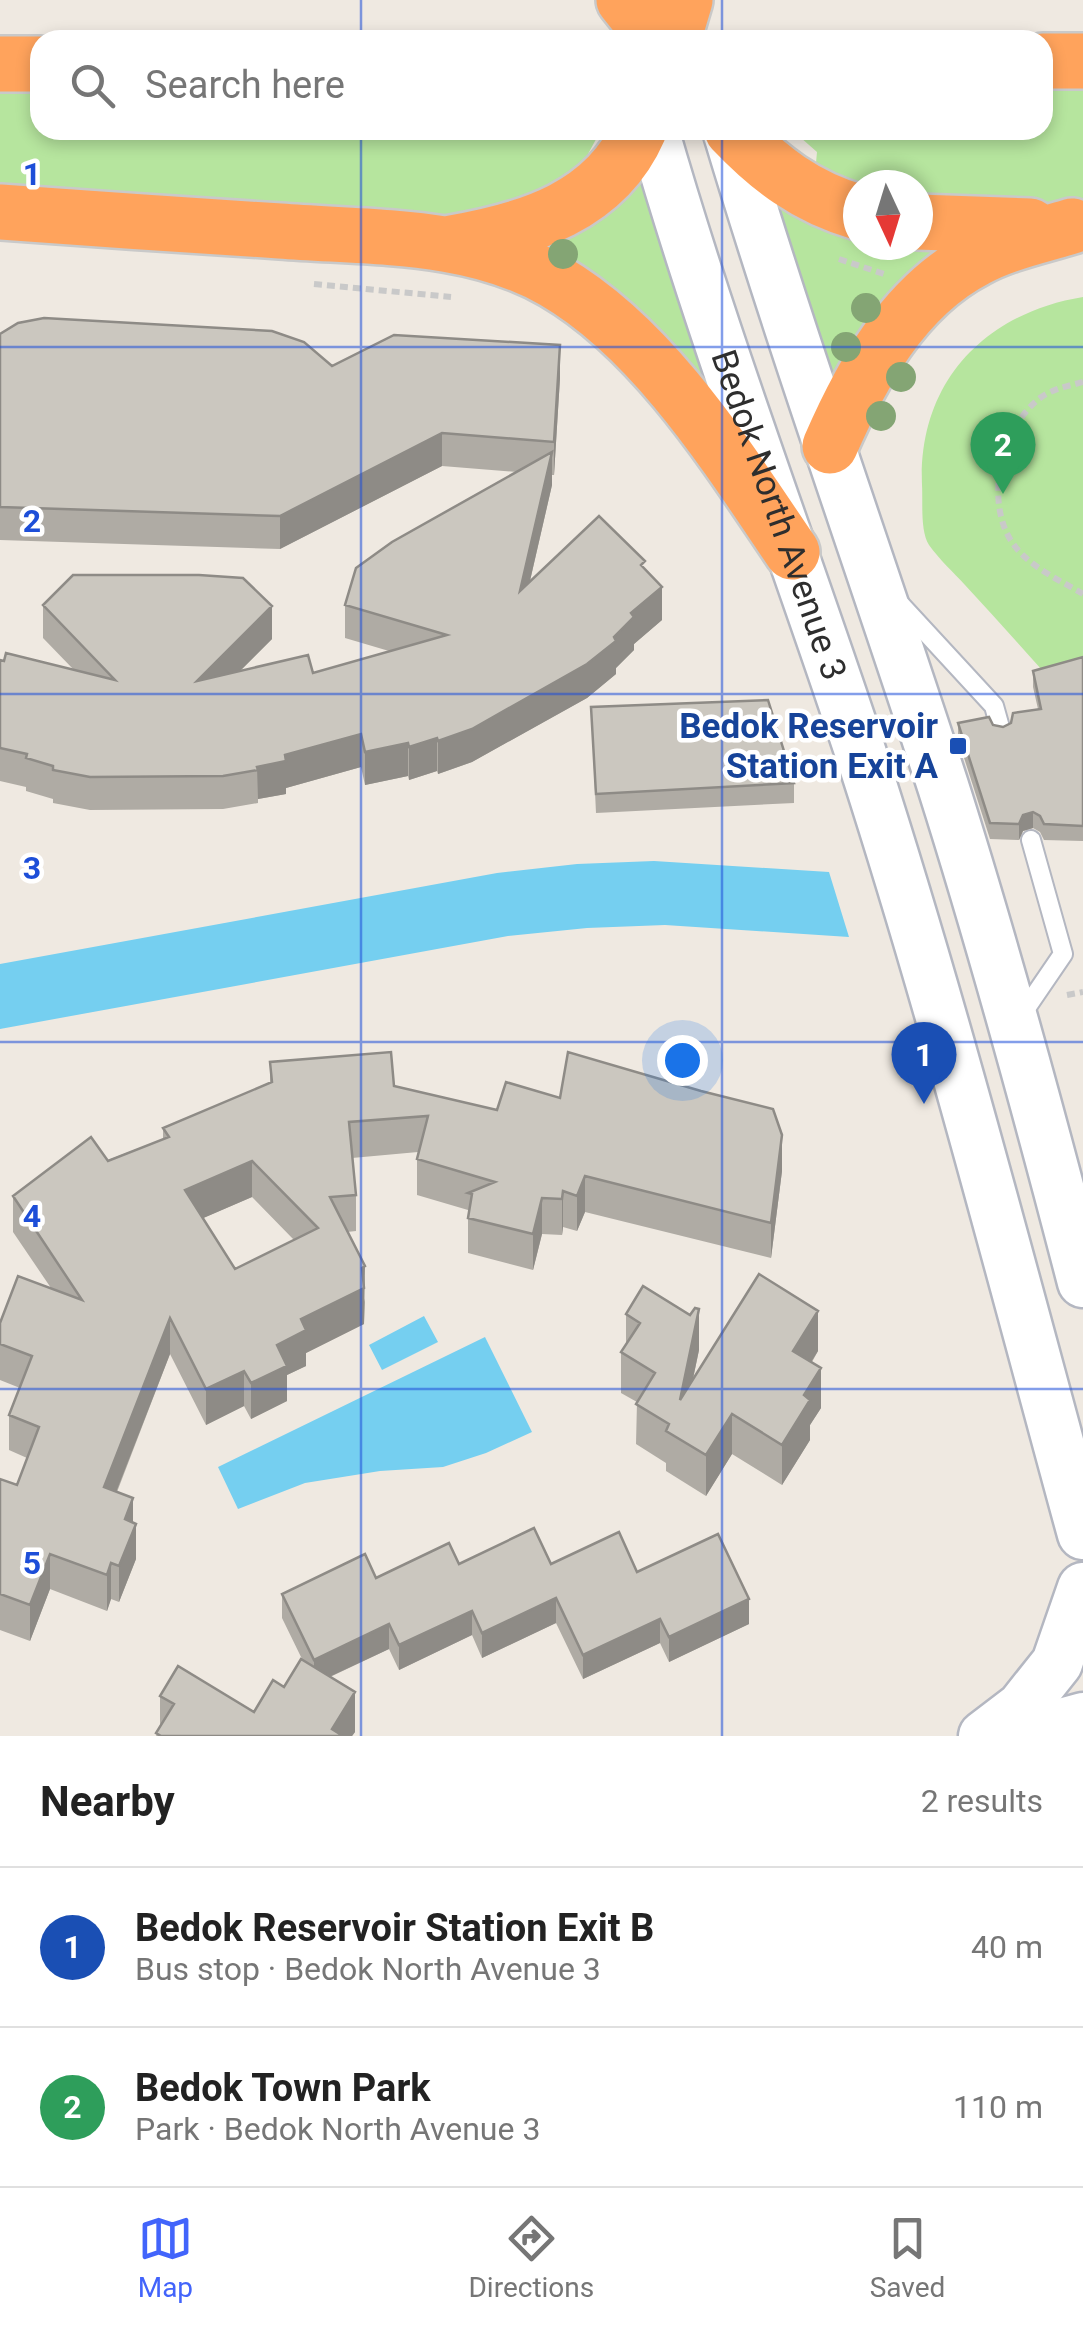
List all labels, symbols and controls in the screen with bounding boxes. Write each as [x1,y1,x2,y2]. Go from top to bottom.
search box [30,30,1053,140]
icon: search [65,58,120,113]
text: Search here [145,63,345,107]
text: 1 [23,155,41,193]
north arrow [843,170,933,260]
street label: Bedok North Avenue 3 [703,345,855,685]
pin: 2 [970,412,1036,494]
text: 2 [23,502,41,540]
place label: Bedok Reservoir Station Exit A [679,706,938,787]
marker: Bedok Reservoir Station Exit A [947,735,969,757]
text: 3 [23,849,41,887]
pin: 1 [892,1022,956,1104]
your location [657,1035,708,1086]
text: 4 [23,1197,41,1235]
text: 5 [23,1544,41,1582]
text: Nearby [40,1777,175,1826]
text: 2 results [921,1782,1043,1820]
text: Bedok Reservoir Station Exit B [135,1906,654,1950]
text: 1 [63,1928,82,1966]
text: 40 m [971,1928,1043,1966]
text: Bus stop · Bedok North Avenue 3 [135,1950,601,1988]
text: Bedok Town Park [135,2066,431,2110]
text: 2 [63,2088,82,2126]
text: 110 m [953,2088,1043,2126]
text: Park · Bedok North Avenue 3 [135,2110,540,2148]
tab: Map [138,2211,193,2304]
tab: Directions [468,2211,594,2304]
tab: Saved [870,2211,945,2304]

